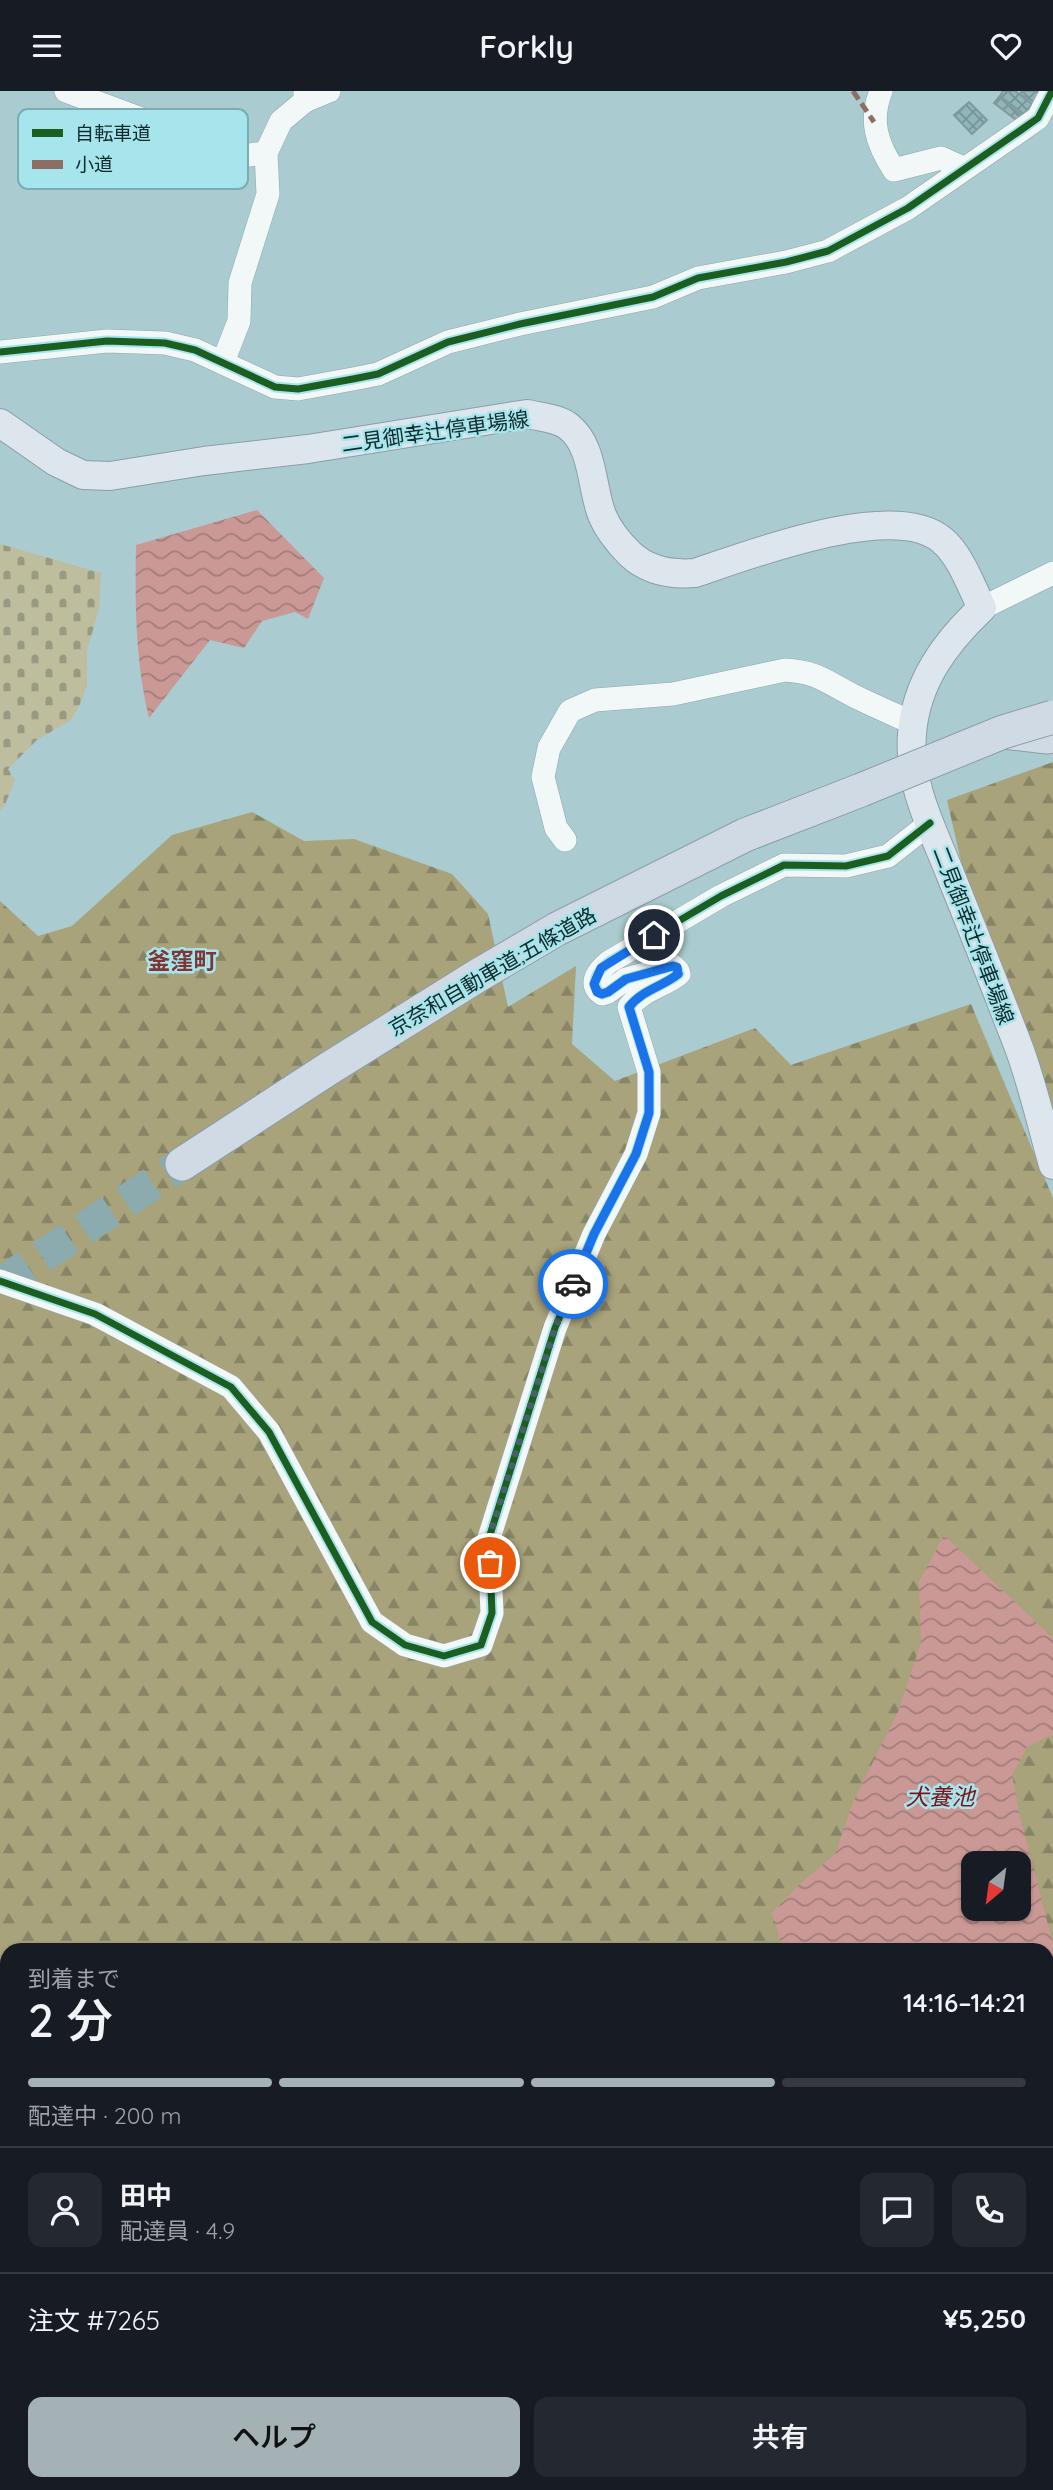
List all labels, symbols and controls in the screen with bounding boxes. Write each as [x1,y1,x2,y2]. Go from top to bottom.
text: Forkly [479,26,574,66]
icon: menu [28,27,66,65]
icon: heart [987,27,1025,65]
legend [18,109,248,189]
text: 自転車道 [75,121,151,145]
text: 小道 [75,152,113,176]
street label: 二見御幸辻停車場線 [340,405,530,457]
street label: 二見御幸辻停車場線 [928,842,1020,1028]
street label: 京奈和自動車道;五條道路 [384,901,600,1041]
pin [624,905,684,965]
icon: home [635,916,673,954]
district label: 釜窪町 [148,946,217,975]
courier [538,1249,608,1319]
icon: car [554,1265,592,1303]
pin [460,1533,520,1593]
icon: bag [471,1544,509,1582]
water label: 犬養池 [906,1782,977,1811]
north arrow [961,1851,1031,1921]
map controls [961,1851,1031,1921]
text: 到着まで [28,1964,120,1993]
text: 14:16–14:21 [903,1986,1026,2019]
text: 2 分 [28,1991,113,2049]
text: 配達中 · 200 m [28,2101,181,2130]
button: person [28,2173,102,2247]
button: chat [860,2173,934,2247]
button: phone [952,2173,1026,2247]
text: 田中 [120,2179,172,2212]
text: 配達員 · 4.9 [120,2216,235,2245]
text: ¥5,250 [943,2302,1026,2335]
text: 注文 #7265 [28,2304,160,2337]
button: ヘルプ [28,2397,520,2477]
button: 共有 [534,2397,1026,2477]

